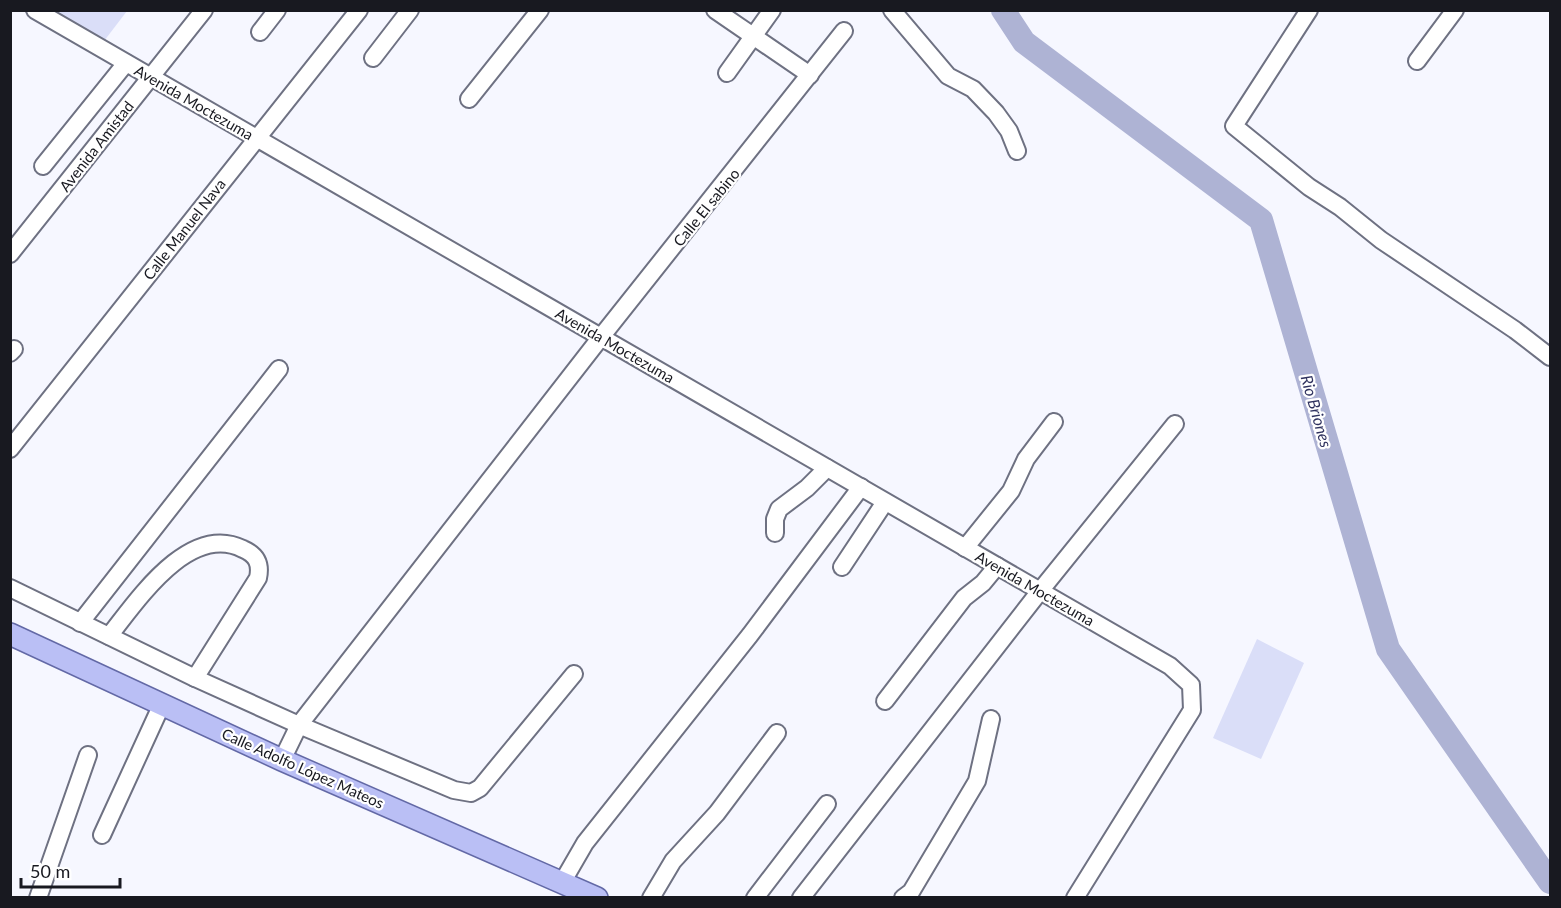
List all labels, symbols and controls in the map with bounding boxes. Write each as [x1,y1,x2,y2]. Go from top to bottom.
street label: Avenida Moctezuma [131,61,257,143]
street label: Avenida Amistad [55,97,137,195]
street label: Calle El sabino [669,164,743,250]
street label: Calle Manuel Nava [139,175,229,283]
street label: Avenida Moctezuma [552,304,678,386]
water label: Rio Briones [1298,373,1337,450]
street label: Avenida Moctezuma [972,547,1098,629]
street label: Calle Adolfo López Mateos [219,724,387,812]
scale bar [21,851,120,889]
text: 50 m [30,860,70,882]

